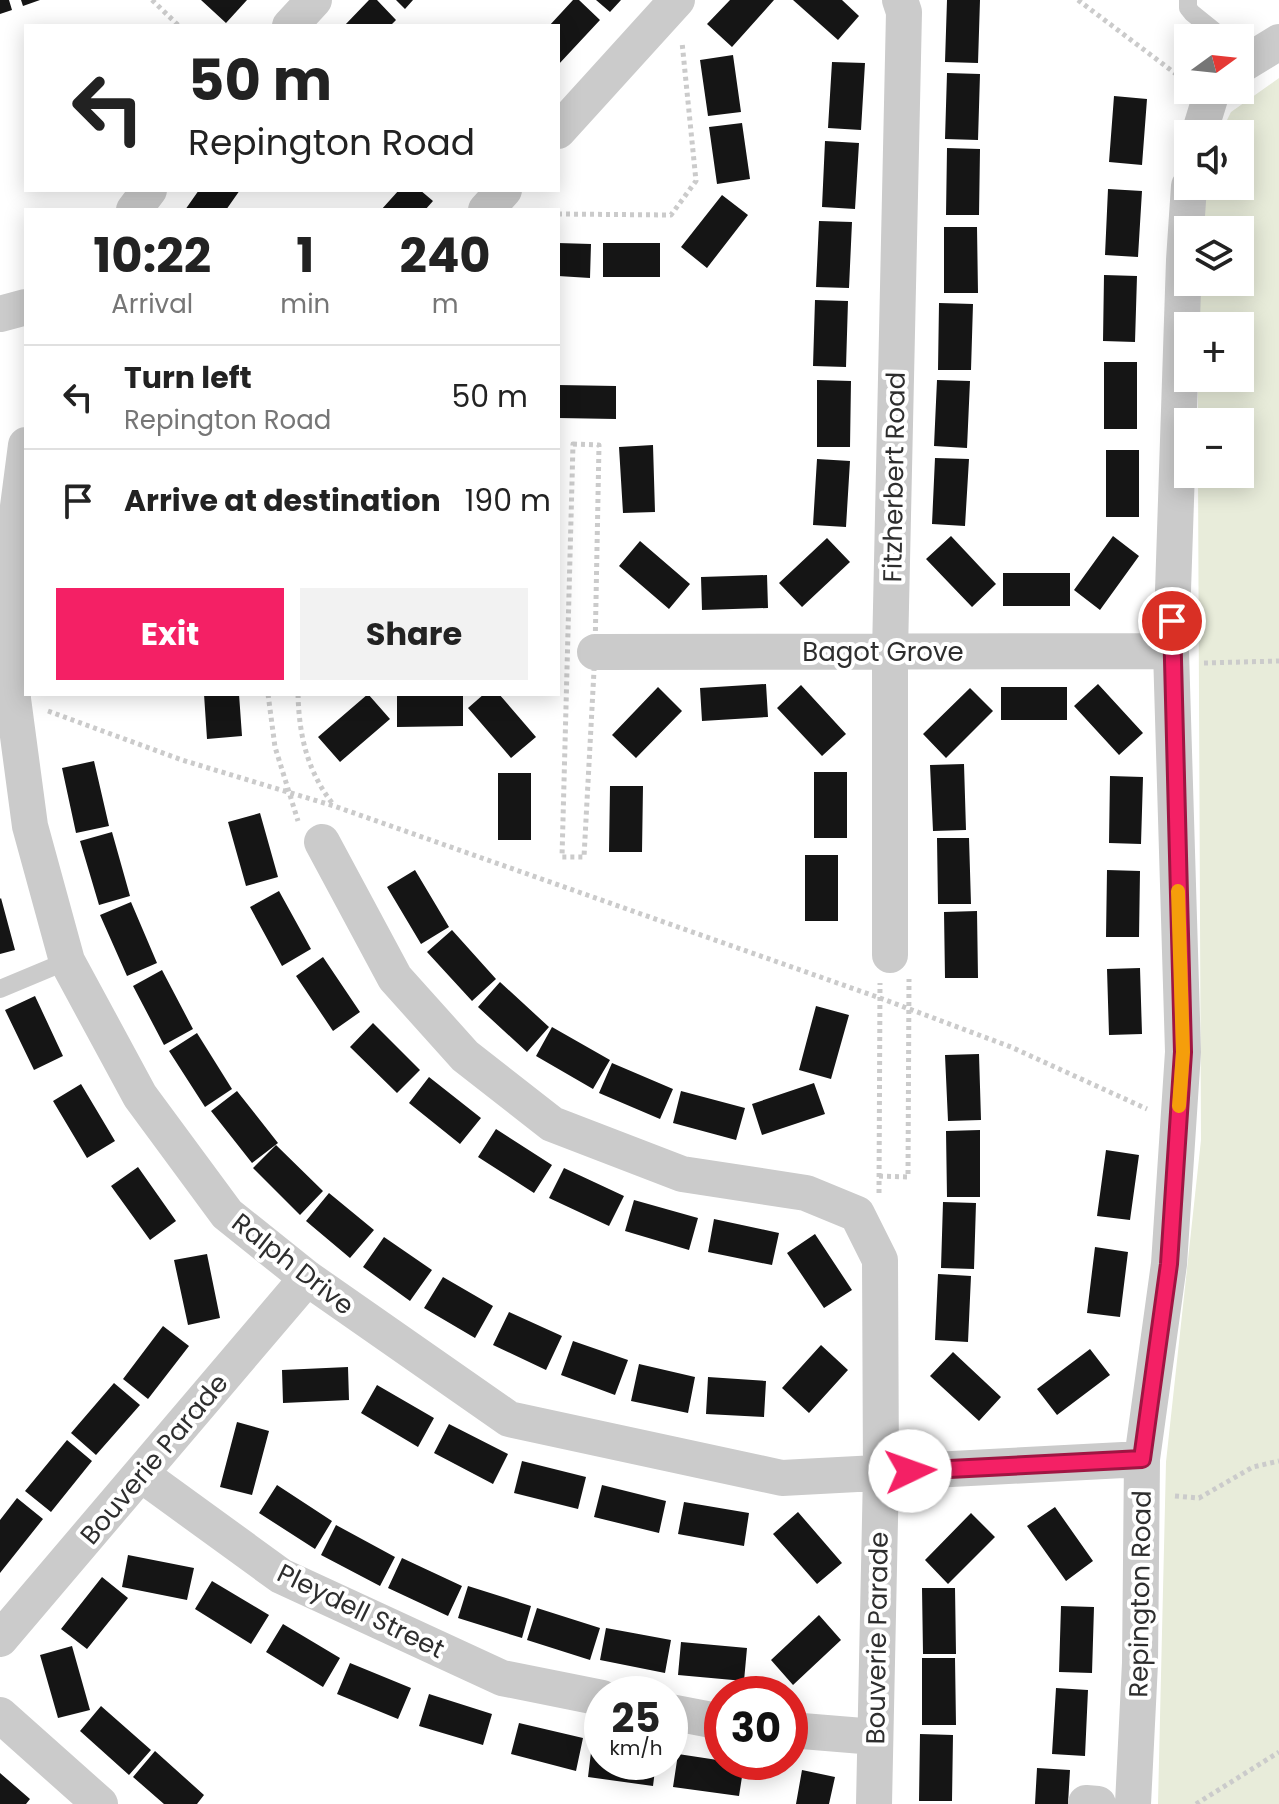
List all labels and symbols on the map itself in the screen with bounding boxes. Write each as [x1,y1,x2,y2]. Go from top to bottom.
north arrow [1174,24,1254,104]
street label: Fitzherbert Road [874,371,914,583]
pin [1138,587,1206,655]
street label: Bagot Grove [802,634,964,670]
street label: Ralph Drive [224,1205,362,1323]
street label: Bouverie Parade [72,1366,236,1552]
position arrow [868,1429,952,1513]
street label: Repington Road [1120,1490,1160,1698]
street label: Bouverie Parade [857,1531,897,1745]
street label: Pleydell Street [271,1555,451,1667]
speed limit sign: 30 [704,1676,808,1780]

